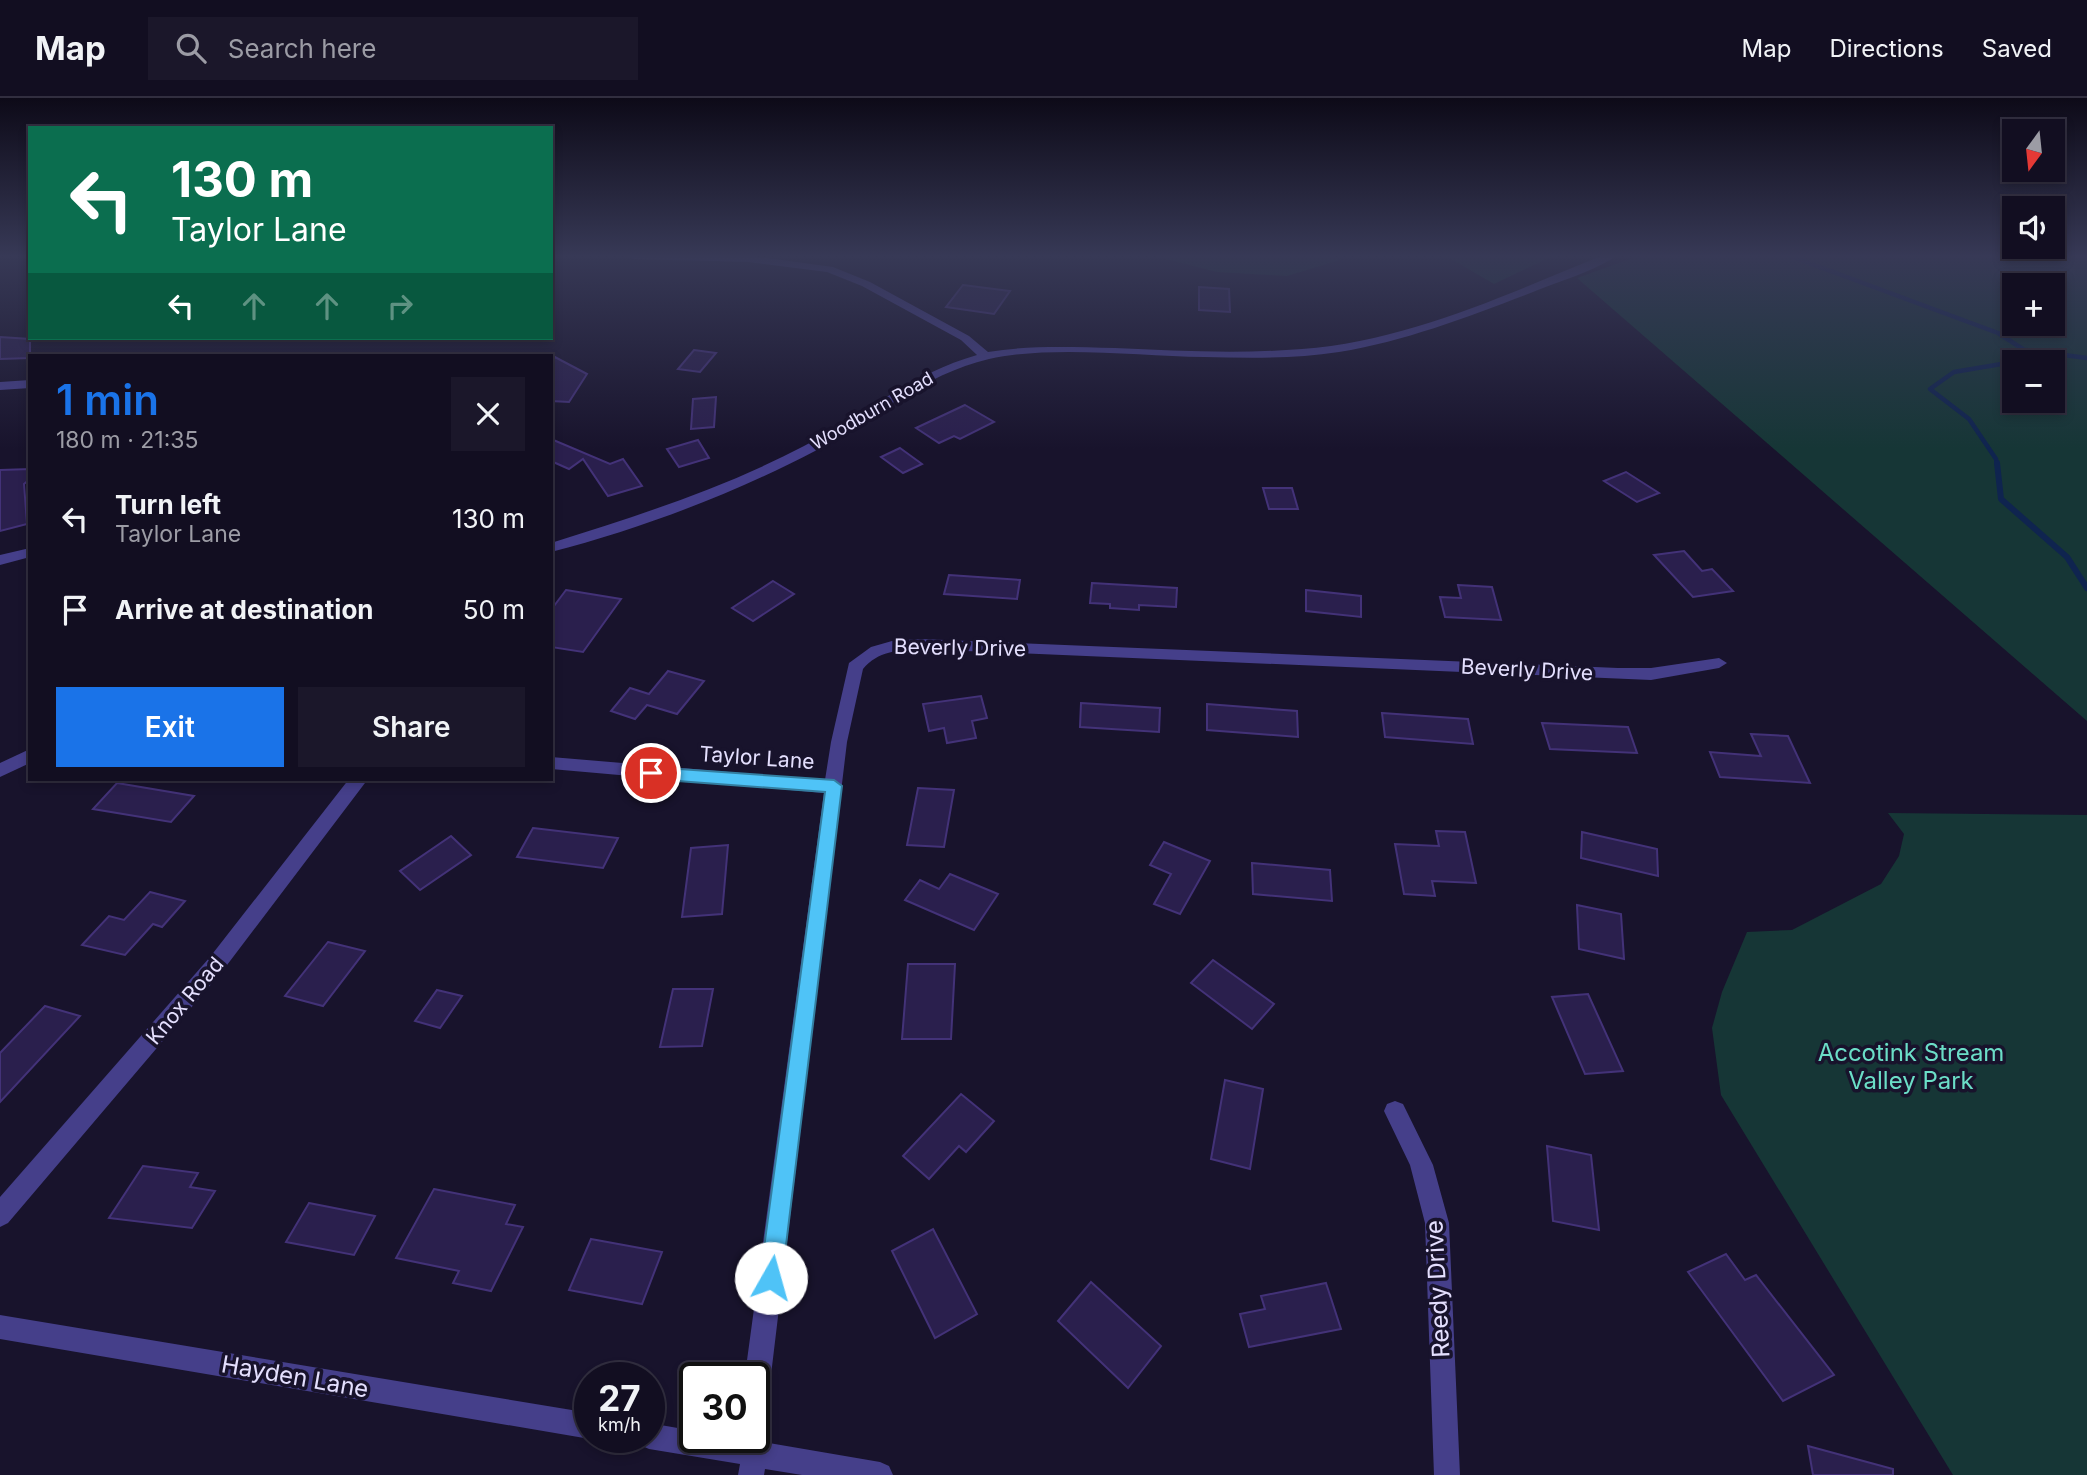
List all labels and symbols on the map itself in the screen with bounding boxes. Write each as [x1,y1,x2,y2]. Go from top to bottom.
north arrow [2002,119,2065,182]
street label: Woodburn Road [807,367,936,454]
street label: Beverly Drive [894,634,1026,661]
street label: Beverly Drive [1460,654,1594,685]
street label: Taylor Lane [699,741,815,774]
pin [621,743,681,803]
street label: Knox Road [141,952,228,1050]
park label: Accotink Stream Valley Park [1818,1038,2004,1095]
street label: Reedy Drive [1419,1220,1456,1359]
position arrow [734,1241,808,1315]
street label: Hayden Lane [219,1349,371,1404]
speed limit sign: 30 [679,1362,770,1453]

